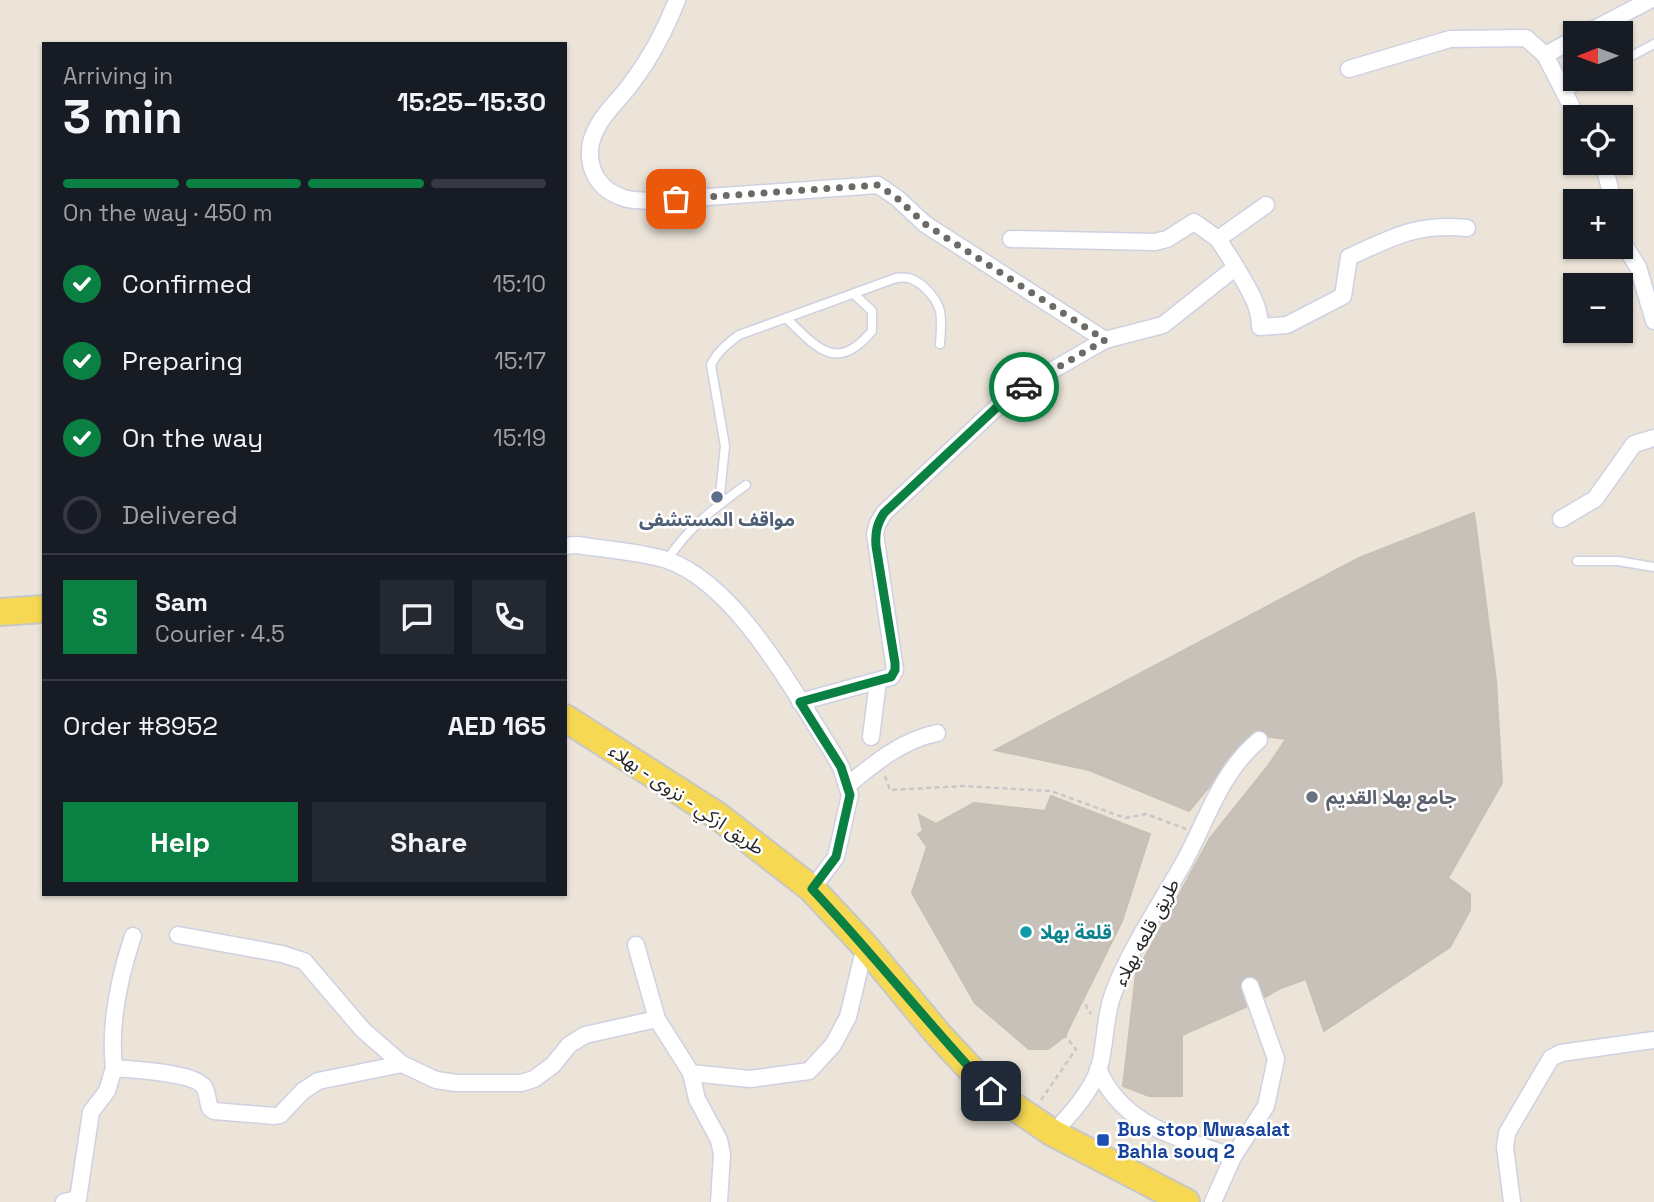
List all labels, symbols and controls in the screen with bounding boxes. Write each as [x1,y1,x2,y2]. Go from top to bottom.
north arrow [1563,21,1633,91]
map controls [1563,21,1633,343]
text: Arriving in [63,61,173,91]
text: 15:25–15:30 [397,85,546,119]
text: 3 min [63,88,183,146]
button: locate [1563,105,1633,175]
pin [646,169,706,229]
icon: bag [657,180,695,218]
button: + [1563,189,1633,259]
text: On the way · 450 m [63,198,273,228]
icon: check [63,265,101,303]
text: Confirmed [122,267,252,301]
text: 15:10 [492,269,546,299]
button: − [1563,273,1633,343]
icon: check [63,342,101,380]
text: Preparing [122,344,243,378]
text: 15:17 [494,346,546,376]
courier [989,352,1059,422]
icon: car [1005,368,1043,406]
icon: check [63,419,101,457]
text: On the way [122,421,263,455]
text: 15:19 [493,423,546,453]
marker: مواقف المستشفى [709,489,725,505]
text: Delivered [122,498,238,532]
place label: مواقف المستشفى [639,507,795,532]
button: chat [380,580,454,654]
button: phone [472,580,546,654]
text: Sam [155,585,208,619]
text: S [92,600,108,634]
text: Courier · 4.5 [155,619,285,649]
text: Order #8952 [63,709,218,743]
text: AED 165 [448,709,546,743]
street label: طريق ازكي - نزوى - بهلاء [603,738,769,863]
place label: جامع بهلا القديم [1326,785,1457,812]
marker: جامع بهلا القديم [1304,789,1320,805]
button: Help [63,802,298,882]
button: Share [312,802,546,882]
street label: طريق قلعه بهلاء [1108,874,1185,990]
place label: قلعة بهلا [1040,920,1112,945]
marker: قلعة بهلا [1018,924,1034,940]
pin [961,1061,1021,1121]
icon: home [972,1072,1010,1110]
place label: Bus stop Mwasalat Bahla souq 2 [1117,1117,1290,1164]
marker: Bus stop Mwasalat Bahla souq 2 [1095,1132,1111,1148]

